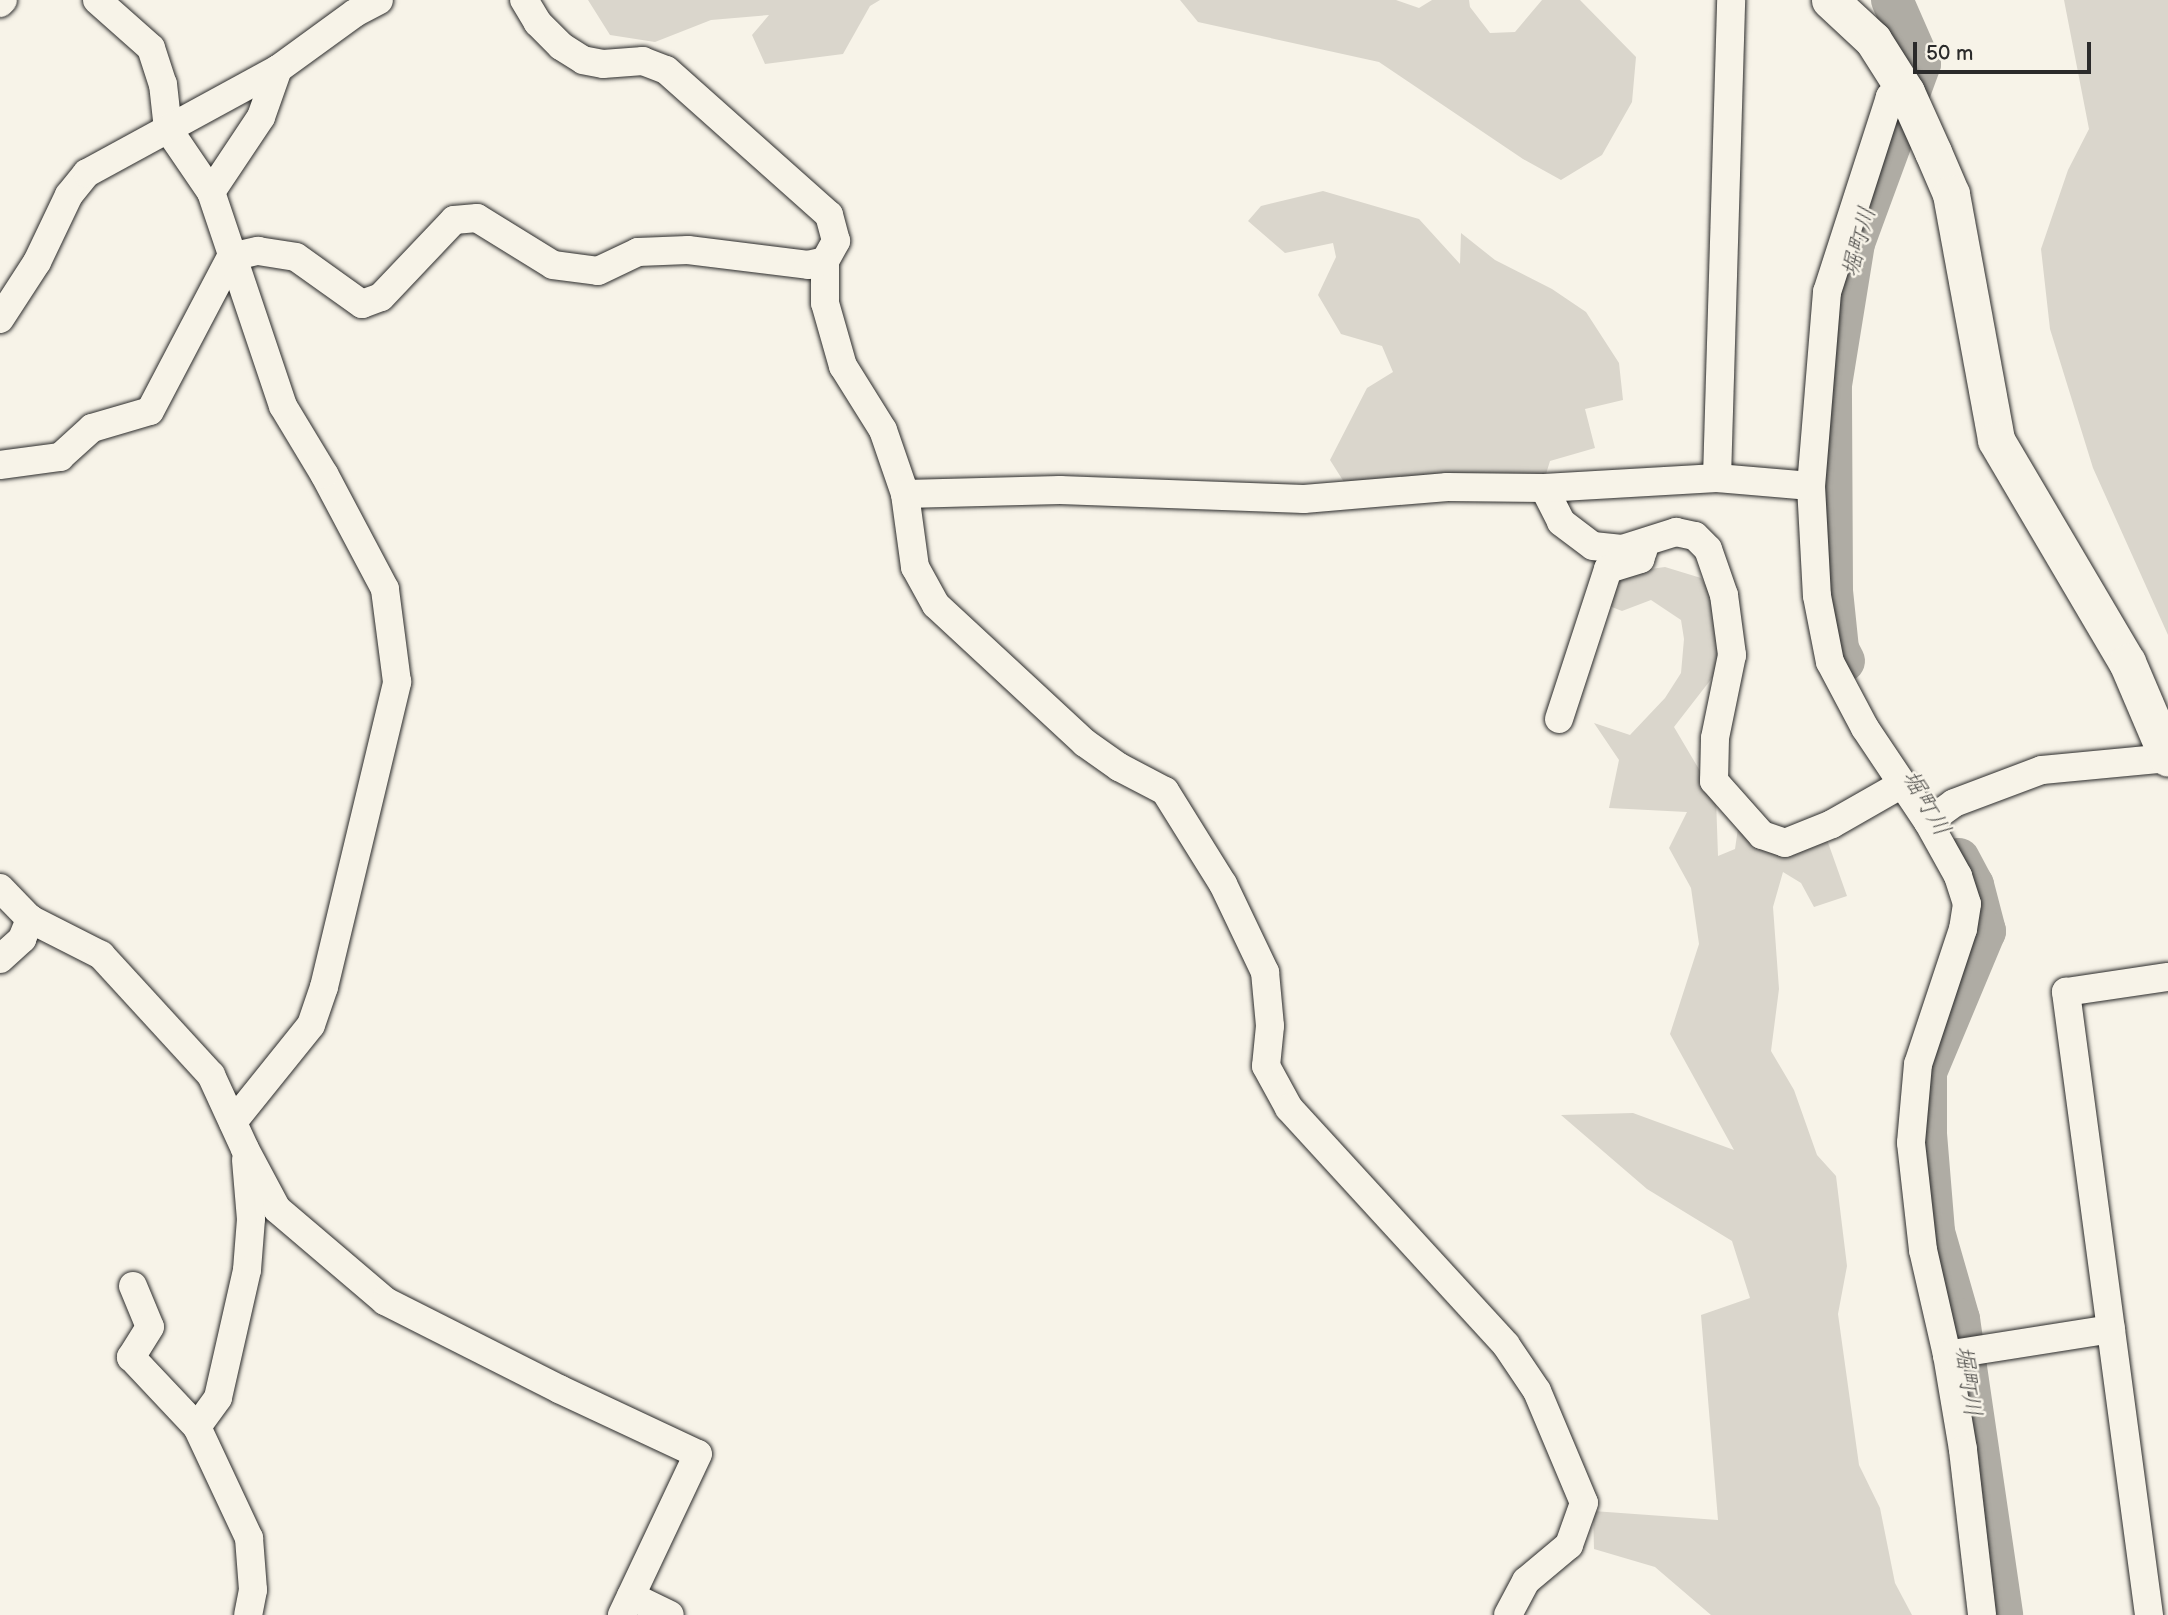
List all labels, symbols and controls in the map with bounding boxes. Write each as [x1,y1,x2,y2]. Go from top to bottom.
scale bar [1916,28,2094,72]
text: 50 m [1926,41,1973,66]
water label: 堀町川 [1836,203,1882,281]
water label: 堀町川 [1896,765,1956,841]
water label: 堀町川 [1949,1343,1987,1419]

